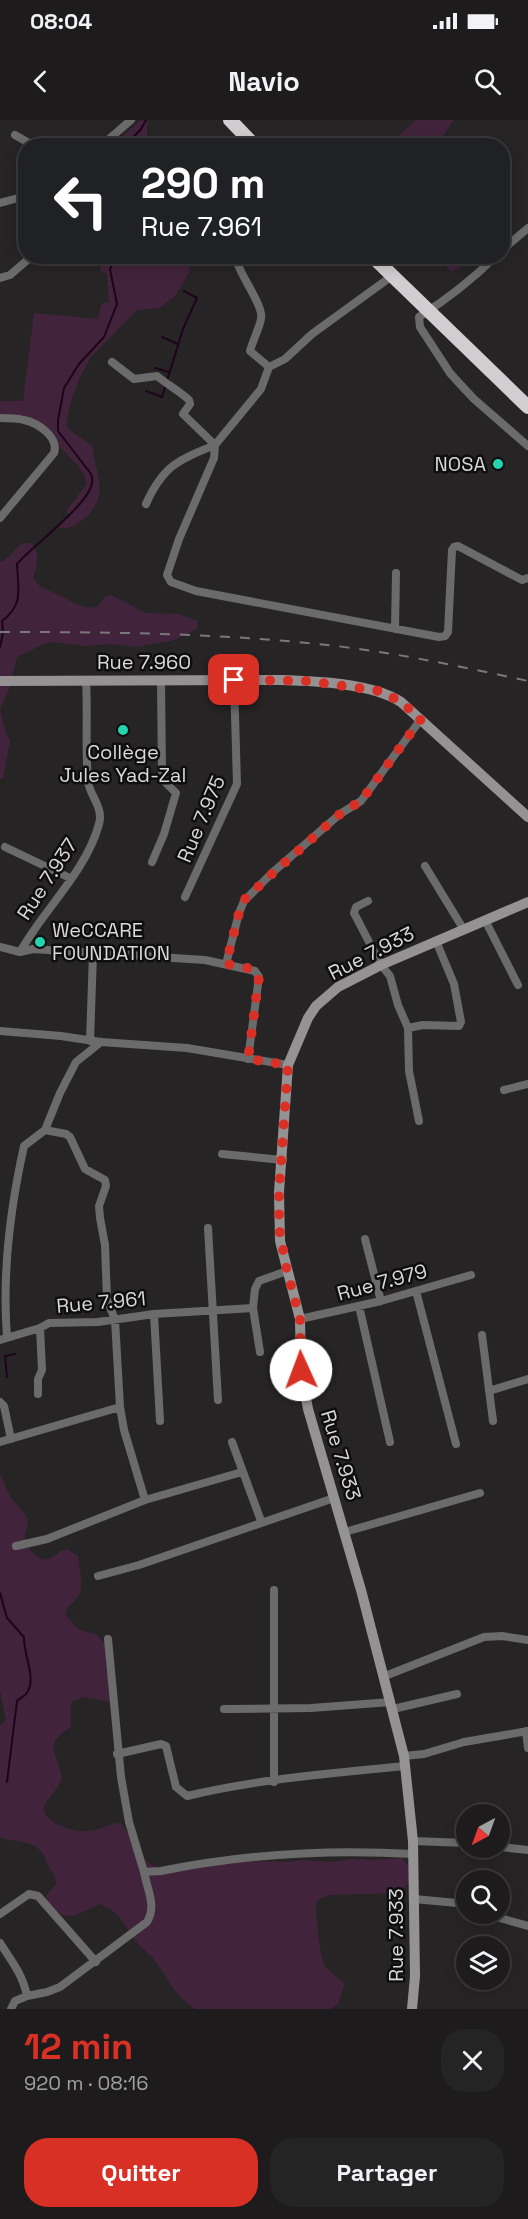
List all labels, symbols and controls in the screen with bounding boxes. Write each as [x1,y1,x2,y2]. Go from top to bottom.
text: 08:04 [30,7,92,35]
text: Navio [228,64,300,99]
icon: back [24,65,57,98]
icon: search [471,65,504,98]
text: 290 m [141,157,266,210]
icon: left [42,162,120,240]
text: Rue 7.961 [141,209,262,244]
place label: NOSA [435,451,486,477]
marker: NOSA [491,457,505,471]
street label: Rue 7.960 [97,649,191,675]
pin [208,654,259,705]
icon: arrive [217,663,250,696]
marker: Collège Jules Yad-Zal [116,723,130,737]
place label: Collège Jules Yad-Zal [60,739,186,788]
street label: Rue 7.975 [171,772,231,866]
street label: Rue 7.937 [11,833,83,925]
place label: WeCCARE FOUNDATION [52,917,170,966]
street label: Rue 7.933 [324,920,418,986]
marker: WeCCARE FOUNDATION [33,935,47,949]
street label: Rue 7.979 [334,1258,430,1306]
street label: Rue 7.961 [55,1285,147,1319]
position arrow [269,1338,333,1402]
street label: Rue 7.933 [315,1407,367,1503]
north arrow [456,1804,510,1858]
map controls [456,1804,510,1990]
button: search [456,1870,510,1924]
street label: Rue 7.933 [383,1888,409,1982]
button: layers [456,1936,510,1990]
text: 12 min [24,2024,133,2070]
button: close [441,2029,504,2092]
text: 920 m · 08:16 [24,2070,148,2096]
button: Quitter [24,2138,258,2207]
button: Partager [270,2138,504,2207]

